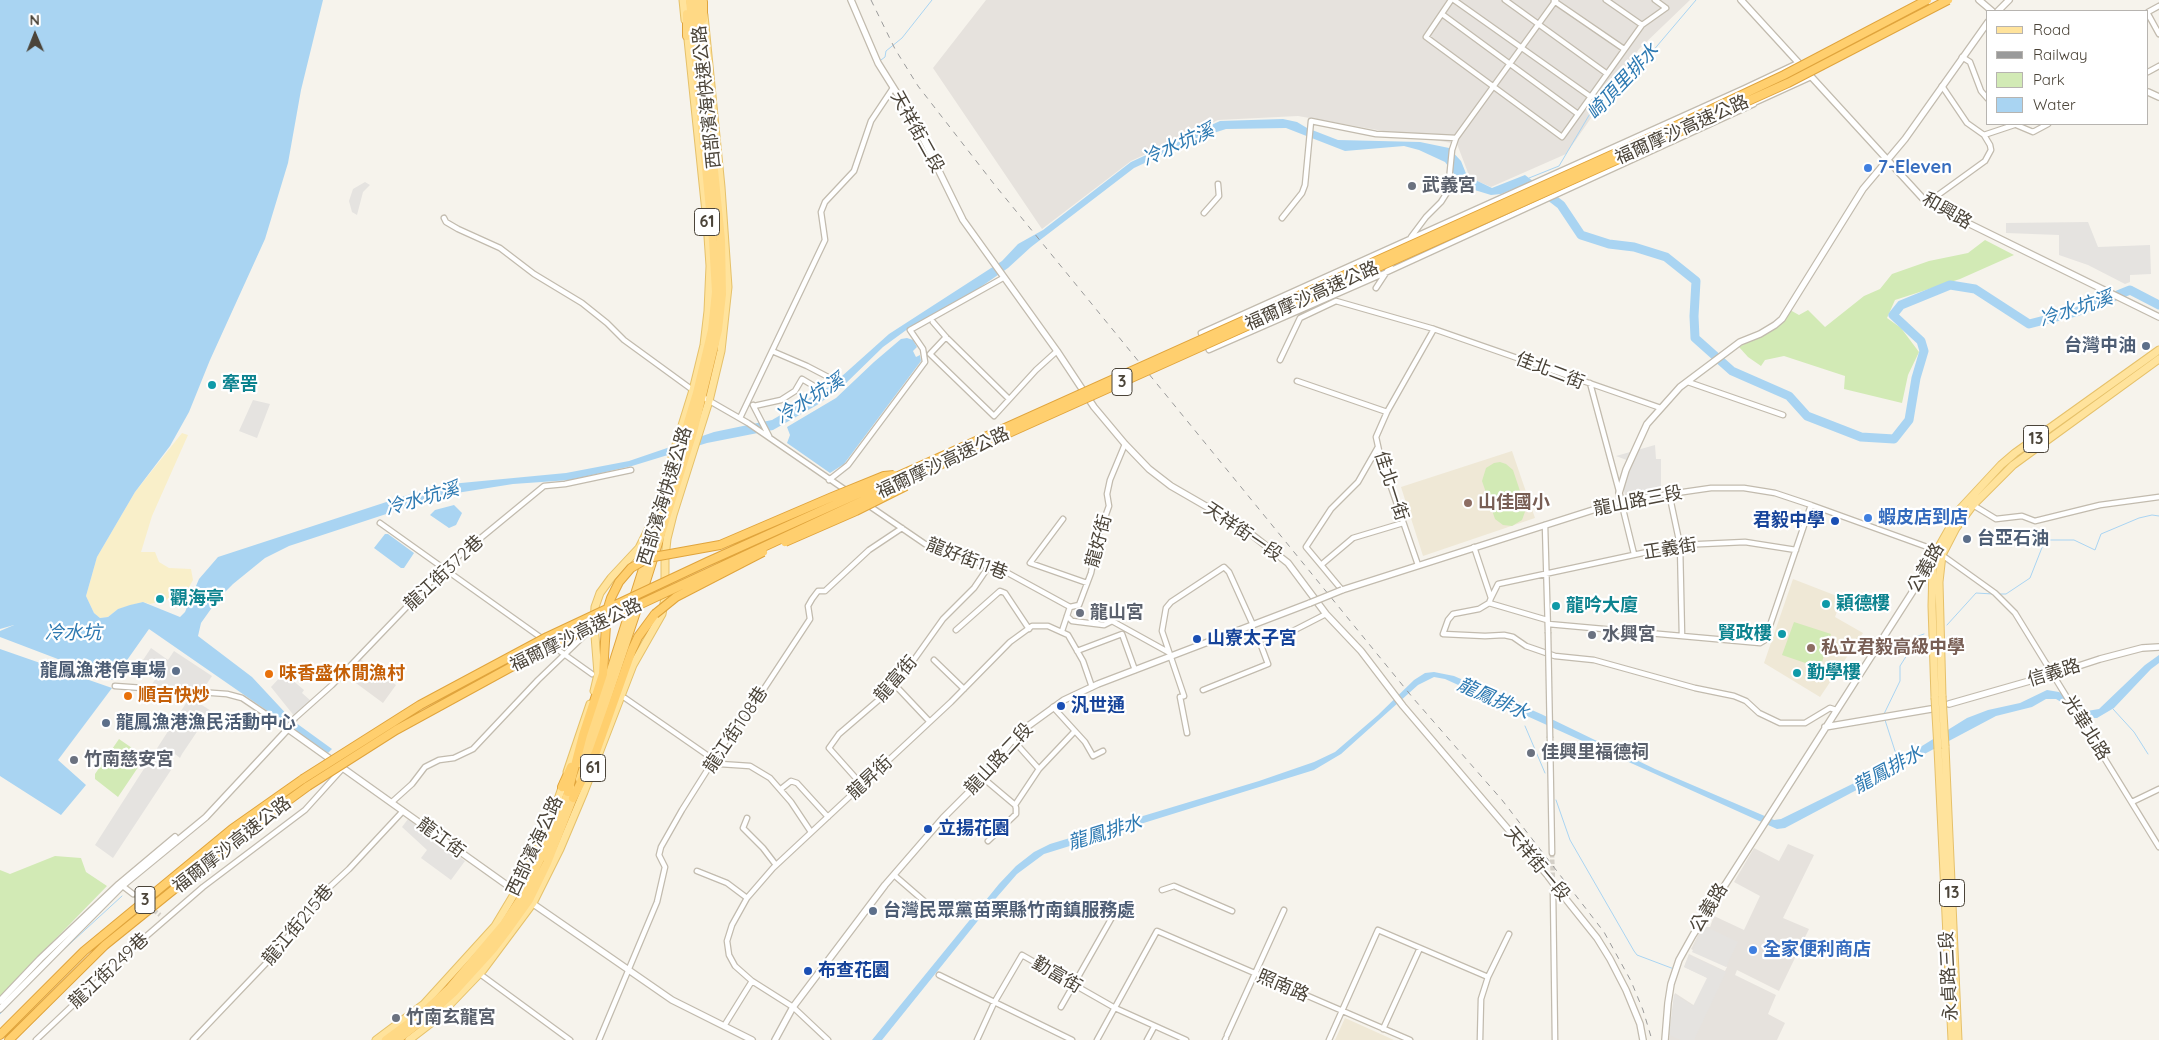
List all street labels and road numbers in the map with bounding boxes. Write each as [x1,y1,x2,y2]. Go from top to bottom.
street label: 西部濱海快速公路 [689,24,725,170]
street label: 天祥街二段 [886,87,948,177]
street label: 福爾摩沙高速公路 [1612,91,1752,169]
street label: 和興路 [1918,188,1976,234]
road number: 61 [694,208,720,236]
street label: 福爾摩沙高速公路 [1242,257,1382,335]
street label: 佳北二街 [1513,348,1587,394]
road number: 3 [1112,368,1132,396]
street label: 福爾摩沙高速公路 [873,423,1013,503]
street label: 西部濱海快速公路 [634,424,696,568]
road number: 13 [2024,426,2048,452]
street label: 佳北一街 [1370,448,1412,524]
street label: 龍山路三段 [1592,482,1684,520]
street label: 天祥街一段 [1200,498,1286,566]
street label: 龍好街 [1082,512,1116,570]
street label: 龍江街372巷 [400,531,488,615]
street label: 龍好街11巷 [923,534,1011,584]
street label: 正義街 [1642,534,1698,564]
street label: 公義路 [1903,539,1949,597]
street label: 福爾摩沙高速公路 [507,594,645,676]
street label: 龍富街 [870,652,922,706]
street label: 信義路 [2025,655,2083,691]
street label: 龍江街108巷 [699,683,773,777]
street label: 光華北路 [2058,692,2114,764]
street label: 龍山路二段 [960,719,1038,799]
street label: 龍昇街 [843,752,897,804]
road number: 61 [580,754,606,781]
street label: 福爾摩沙高速公路 [169,792,295,898]
street label: 西部濱海公路 [502,792,568,900]
street label: 龍江街 [413,813,469,863]
street label: 天祥街一段 [1500,823,1574,905]
street label: 公義路 [1686,879,1732,937]
street label: 龍江街215巷 [258,880,338,970]
road number: 13 [1940,880,1964,906]
road number: 3 [135,886,155,914]
street label: 龍江街249巷 [65,929,153,1013]
street label: 永貞路三段 [1936,930,1962,1022]
street label: 勤富街 [1028,952,1086,998]
street label: 照南路 [1254,966,1312,1006]

